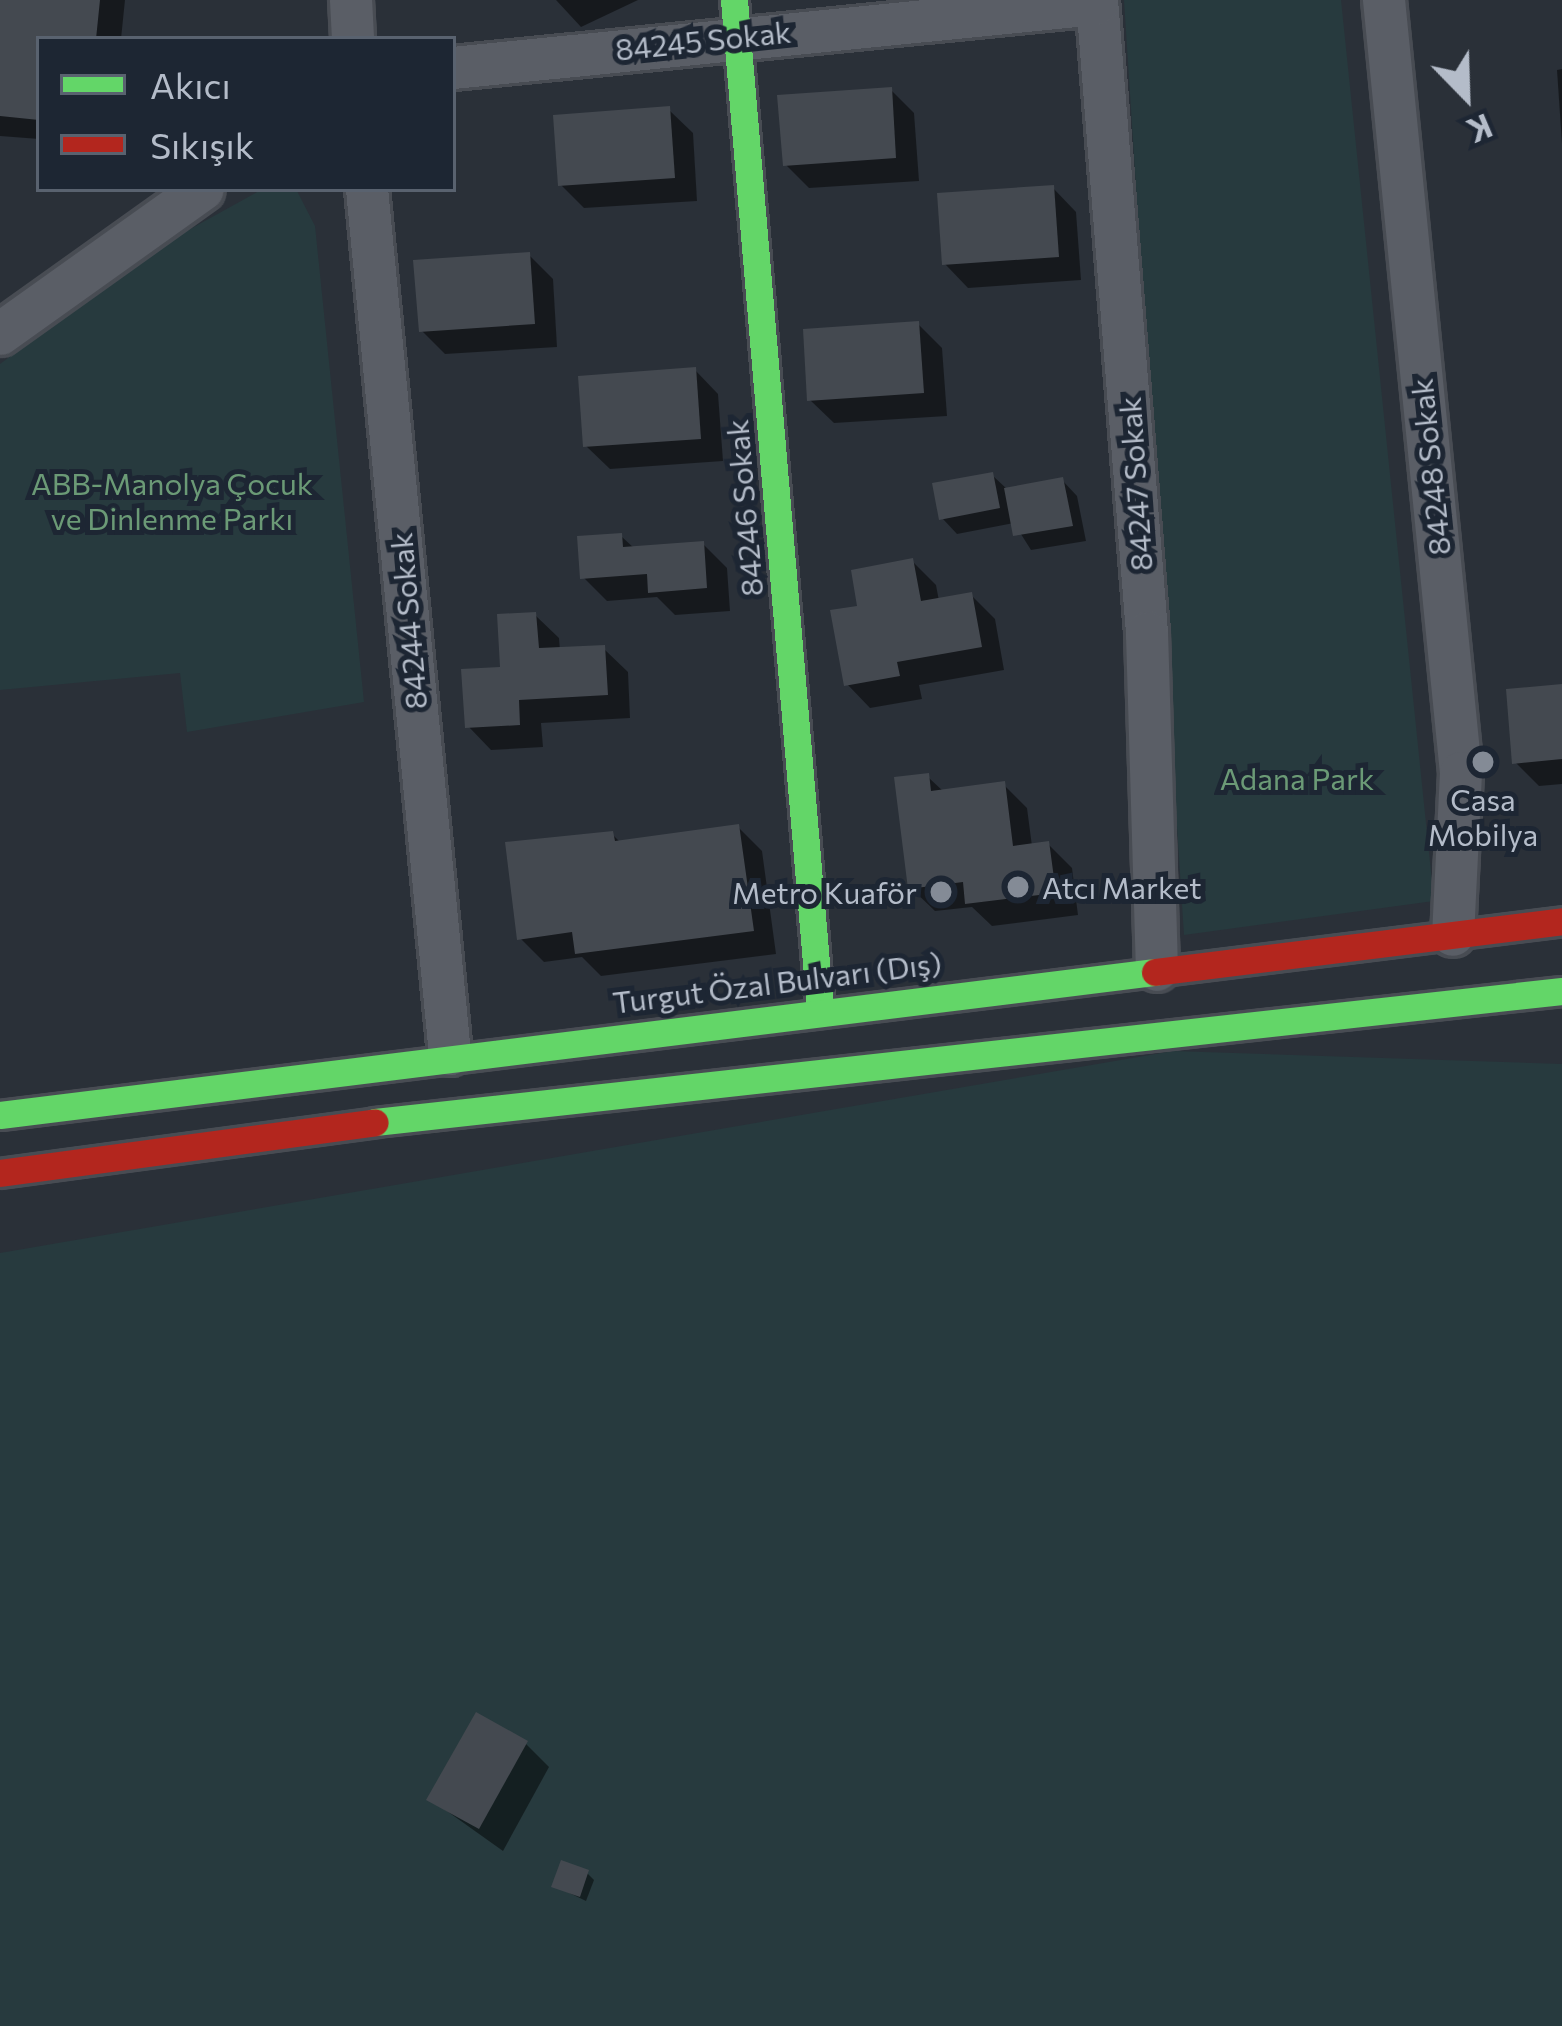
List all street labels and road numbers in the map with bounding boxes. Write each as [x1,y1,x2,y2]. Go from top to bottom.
street label: 84245 Sokak [613,13,793,67]
street label: 84248 Sokak [1403,377,1457,557]
street label: 84247 Sokak [1111,396,1159,572]
street label: 84246 Sokak [718,418,770,598]
street label: 84244 Sokak [382,531,434,711]
street label: Turgut Özal Bulvarı (Dış) [610,944,944,1020]

